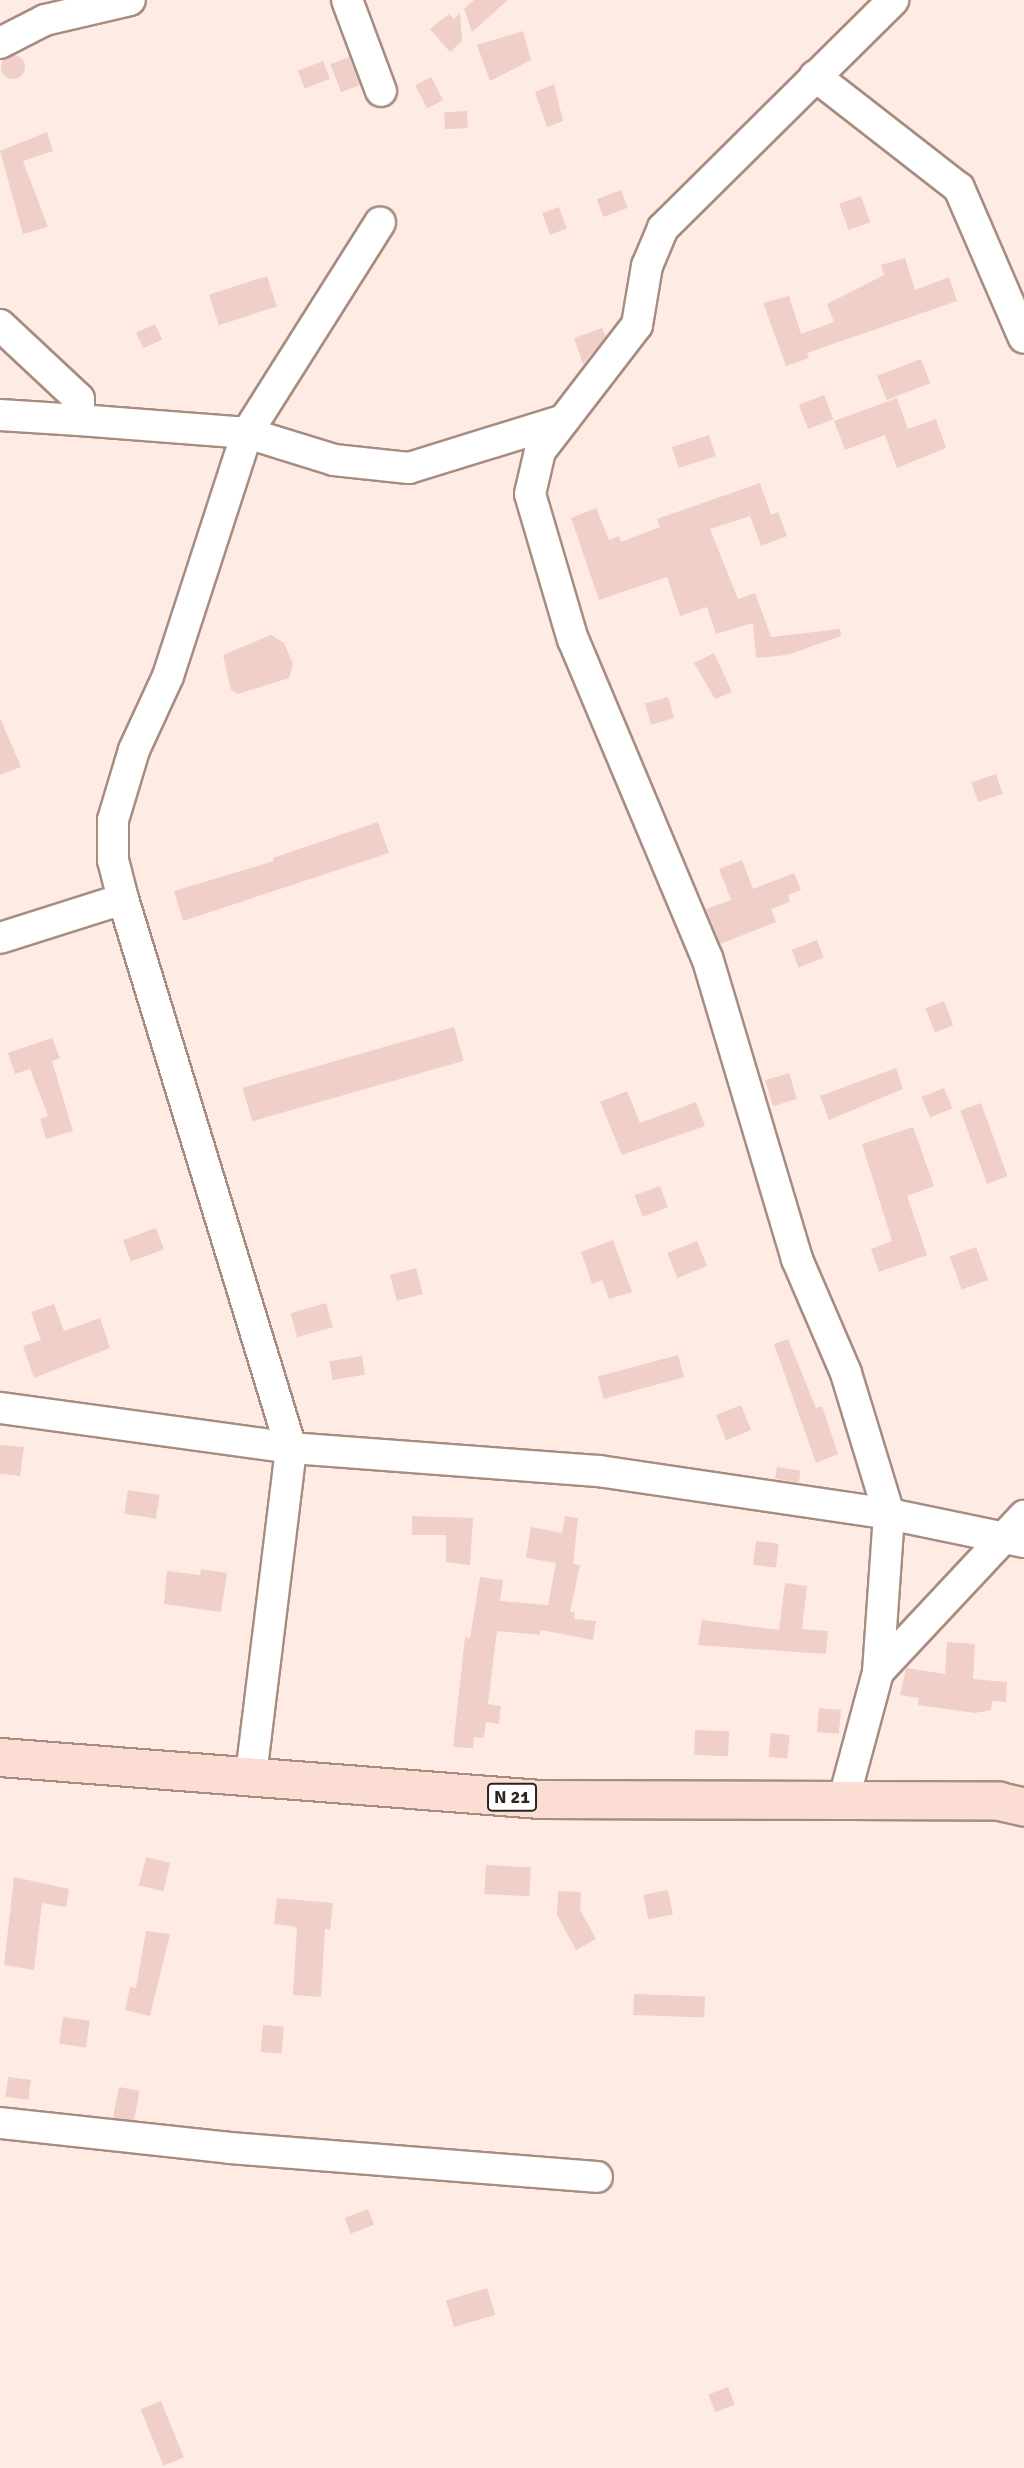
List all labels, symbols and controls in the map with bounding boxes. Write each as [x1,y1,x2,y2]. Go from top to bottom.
road number: N 21 [486,1782,538,1812]

